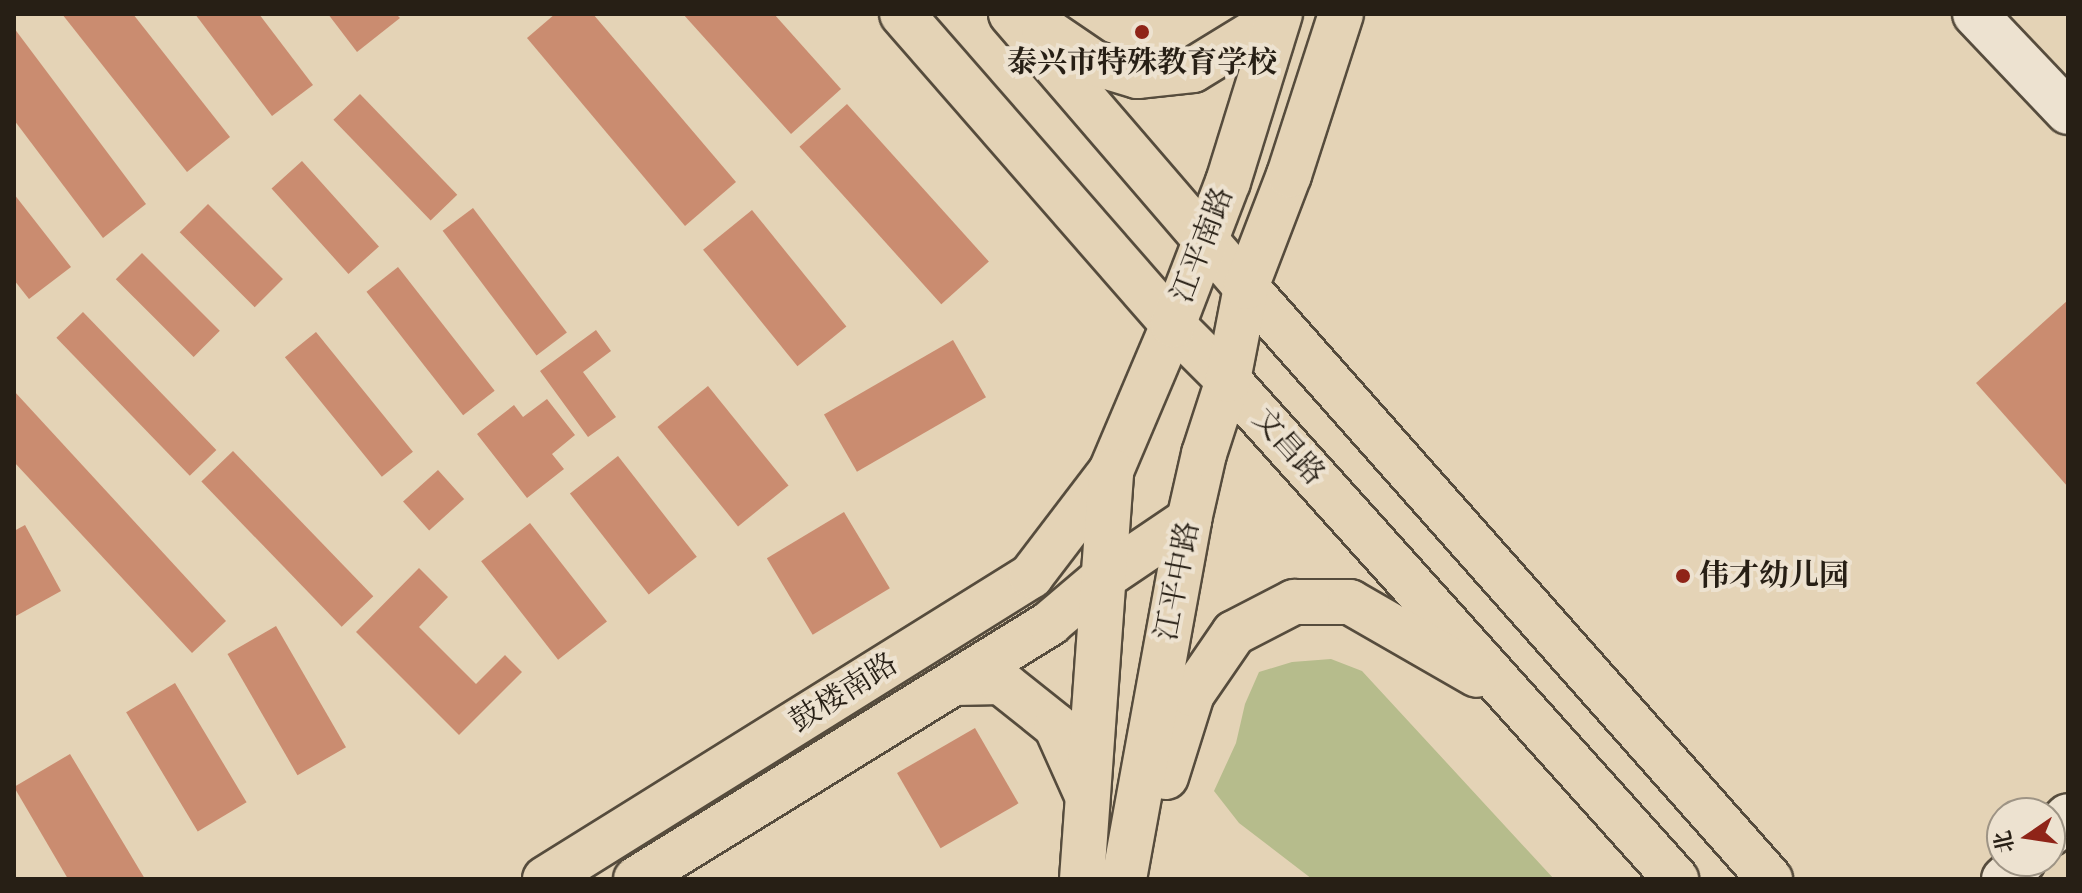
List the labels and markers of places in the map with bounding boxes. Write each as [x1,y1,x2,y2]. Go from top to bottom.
marker: 泰兴市特殊教育学校 [1133,23,1151,41]
place label: 泰兴市特殊教育学校 [1007,45,1277,81]
place label: 伟才幼儿园 [1699,558,1849,594]
marker: 伟才幼儿园 [1674,567,1692,585]

